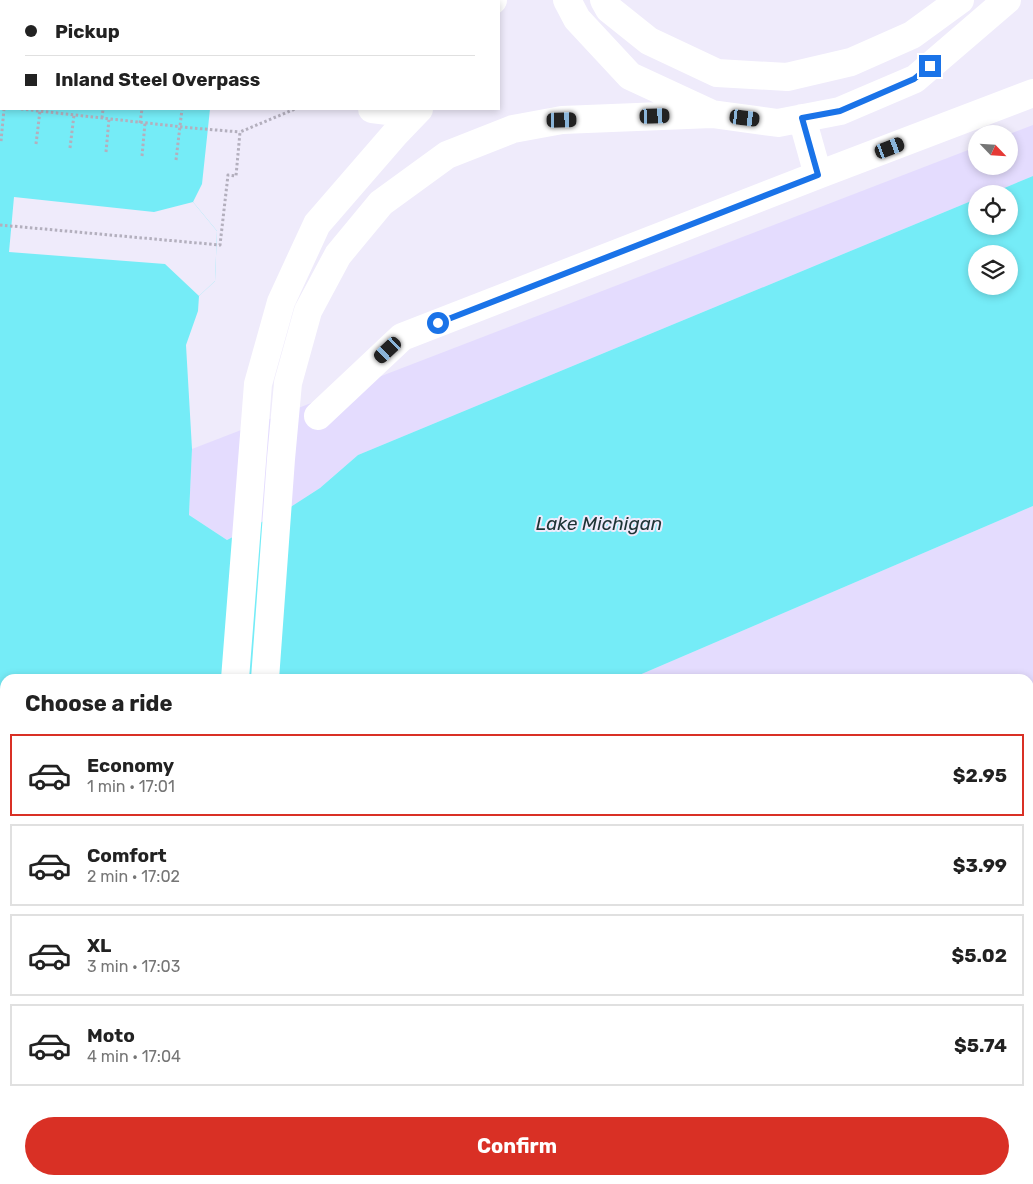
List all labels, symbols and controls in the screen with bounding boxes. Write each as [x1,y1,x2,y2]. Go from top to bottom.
text: Pickup [55,20,120,43]
route end [919,55,941,77]
text: Inland Steel Overpass [55,68,260,91]
car [639,108,670,124]
car [729,109,760,127]
car [546,112,577,128]
north arrow [968,125,1018,175]
map controls [968,125,1018,295]
car [873,136,906,160]
button: locate [968,185,1018,235]
button: layers [968,245,1018,295]
route start [427,312,449,334]
car [371,334,404,366]
water label: Lake Michigan [536,512,662,535]
text: Choose a ride [25,690,172,717]
icon: car [27,753,72,798]
text: Economy [87,754,174,777]
text: $2.95 [953,764,1007,787]
text: 1 min · 17:01 [87,777,175,796]
icon: car [27,843,72,888]
text: Comfort [87,844,167,867]
text: $3.99 [953,854,1007,877]
text: 2 min · 17:02 [87,867,180,886]
icon: car [27,933,72,978]
text: XL [87,934,111,957]
text: $5.02 [952,944,1007,967]
text: 3 min · 17:03 [87,957,180,976]
icon: car [27,1023,72,1068]
text: Moto [87,1024,135,1047]
text: $5.74 [954,1034,1007,1057]
text: 4 min · 17:04 [87,1047,181,1066]
button: Confirm [25,1117,1009,1175]

